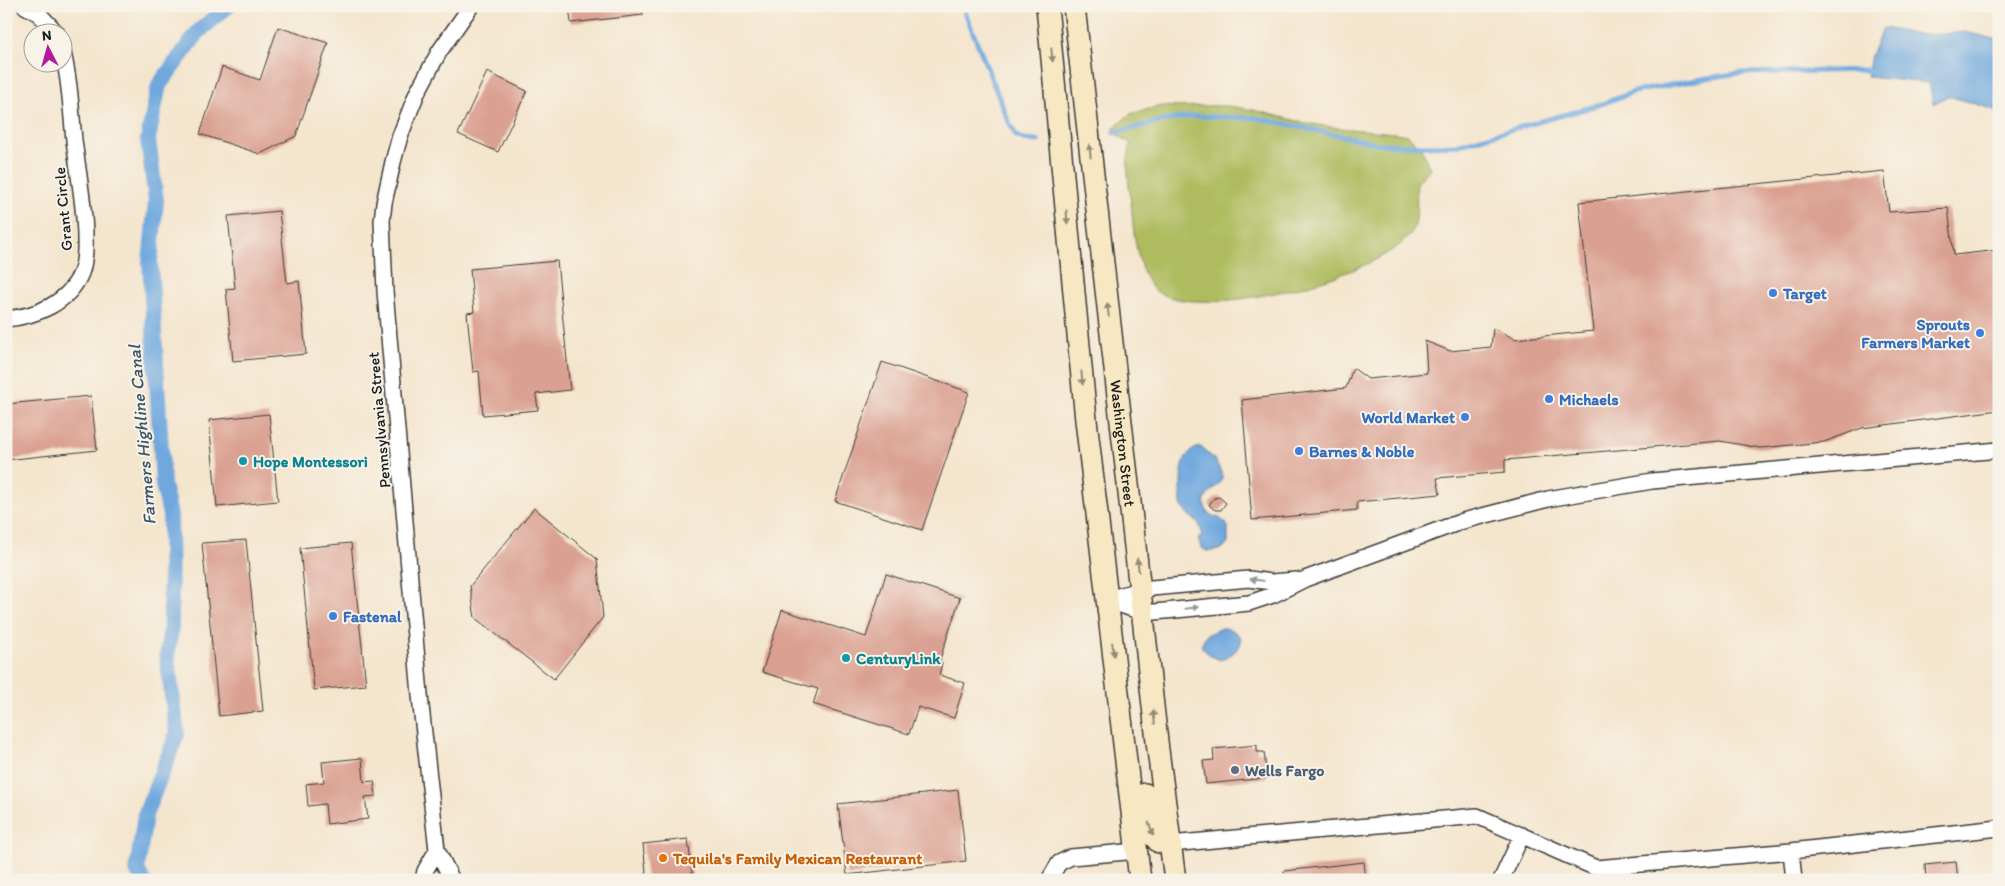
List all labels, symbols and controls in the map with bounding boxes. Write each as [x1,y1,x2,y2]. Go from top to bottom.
north arrow [22,22,72,72]
text: N [41,27,52,45]
one-way arrow [1048,47,1056,63]
one-way arrow [1086,142,1094,158]
street label: Grant Circle [50,166,76,252]
one-way arrow [1063,209,1071,225]
place label: Target [1782,284,1827,304]
marker: Target [1767,287,1779,299]
one-way arrow [1104,302,1112,318]
place label: Sprouts Farmers Market [1861,315,1970,352]
marker: Sprouts Farmers Market [1974,327,1986,339]
water label: Farmers Highline Canal [123,342,161,526]
street label: Pennsylvania Street [364,351,394,489]
one-way arrow [1078,371,1086,387]
street label: Washington Street [1107,379,1140,508]
place label: Michaels [1559,390,1619,409]
marker: Michaels [1543,393,1555,405]
place label: World Market [1361,408,1455,427]
marker: World Market [1459,411,1471,423]
place label: Barnes & Noble [1309,442,1415,461]
marker: Barnes & Noble [1293,445,1305,457]
place label: Hope Montessori [253,452,368,472]
marker: Hope Montessori [237,455,249,467]
one-way arrow [1134,556,1142,572]
one-way arrow [1248,576,1264,584]
one-way arrow [1184,604,1200,612]
place label: Fastenal [343,607,402,626]
marker: Fastenal [327,610,339,622]
one-way arrow [1109,641,1117,657]
place label: CenturyLink [856,649,941,669]
marker: CenturyLink [840,652,852,664]
one-way arrow [1150,708,1158,724]
place label: Wells Fargo [1245,761,1324,781]
marker: Wells Fargo [1229,764,1241,776]
one-way arrow [1147,822,1155,837]
place label: Tequila's Family Mexican Restaurant [672,849,922,869]
marker: Tequila's Family Mexican Restaurant [657,852,669,864]

